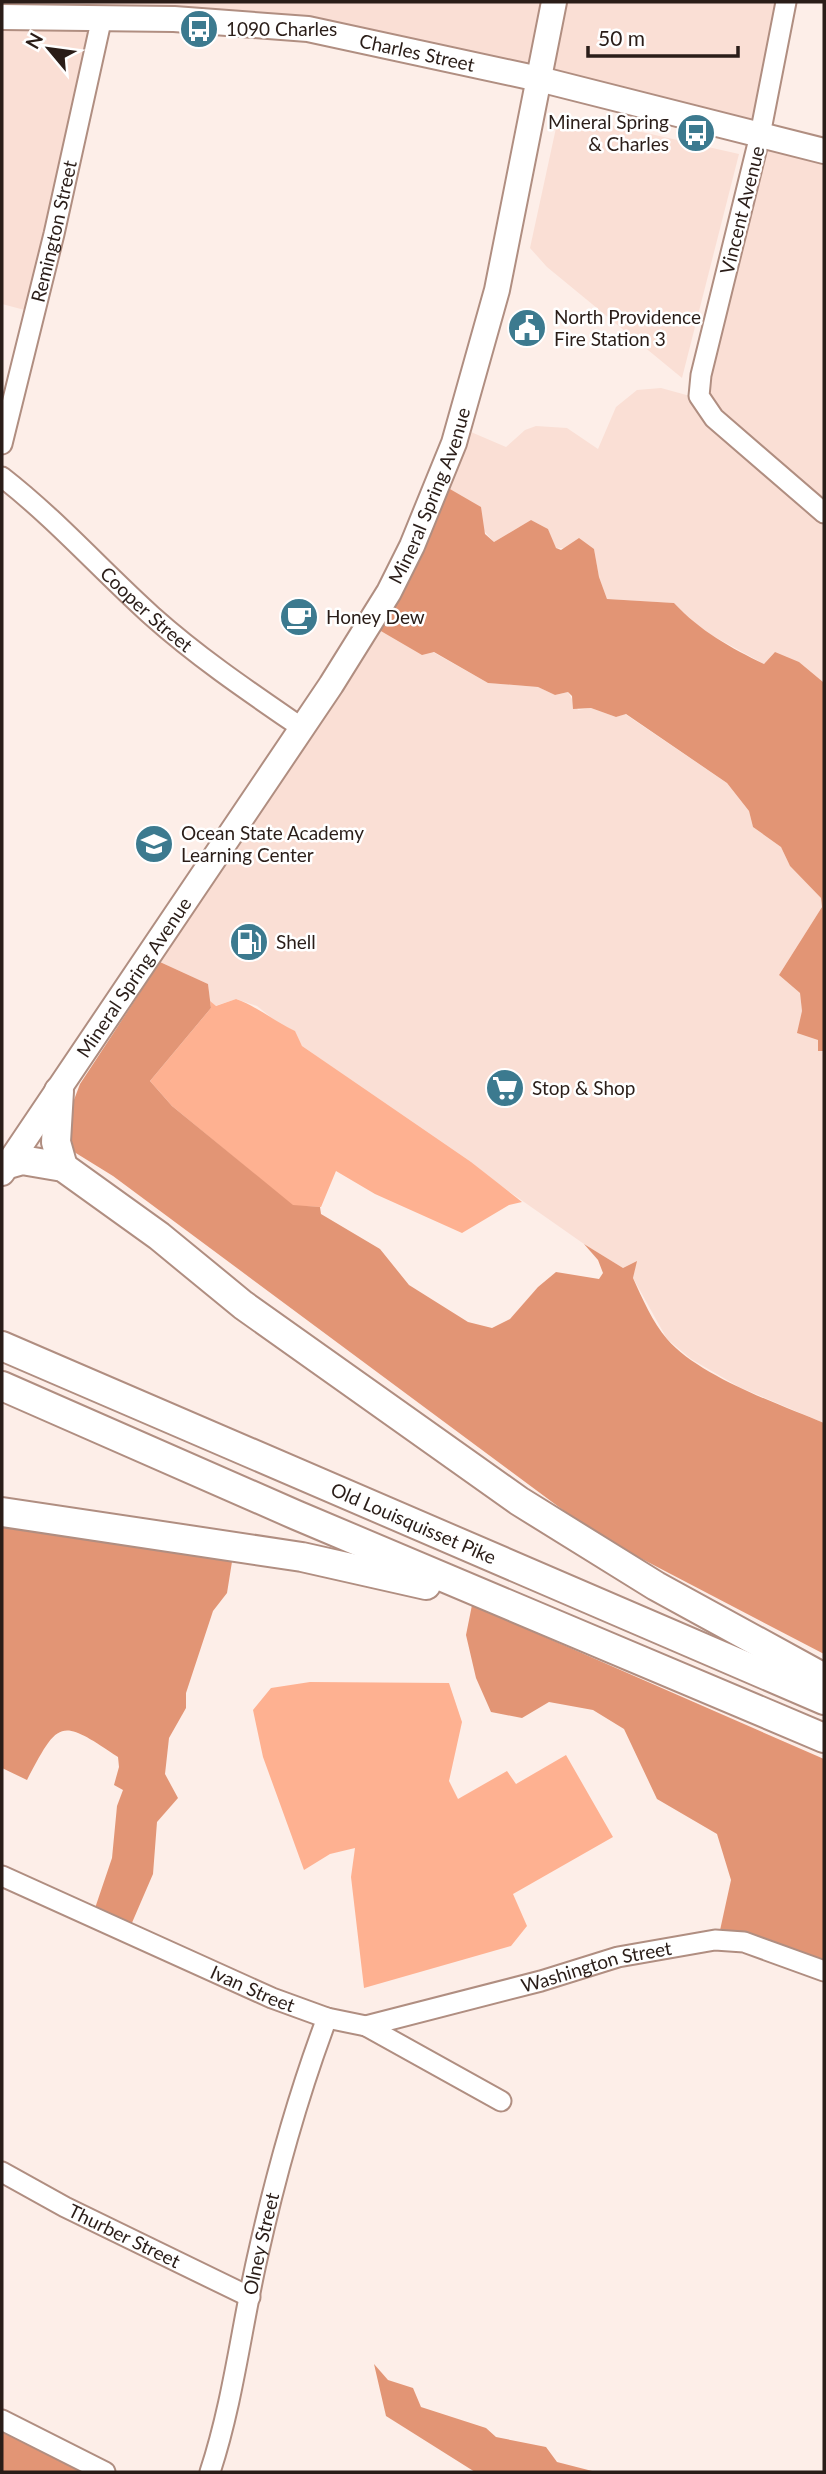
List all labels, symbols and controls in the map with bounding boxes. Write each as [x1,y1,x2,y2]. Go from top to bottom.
bus stop icon: 1090 Charles [178,8,220,50]
north arrow [14,14,84,84]
scale bar [588,14,738,58]
place label: 1090 Charles [226,17,337,40]
text: 50 m [598,25,645,50]
street label: Charles Street [357,28,477,76]
text: N [20,29,47,52]
place label: Mineral Spring & Charles [548,110,669,155]
bus stop icon: Mineral Spring & Charles [675,112,717,154]
street label: Vincent Avenue [714,143,769,276]
street label: Remington Street [26,158,81,305]
place label: North Providence Fire Station 3 [554,305,701,350]
public building icon: North Providence Fire Station 3 [506,307,548,349]
street label: Mineral Spring Avenue [383,405,474,587]
street label: Cooper Street [96,561,198,657]
cafe icon: Honey Dew [278,596,320,638]
place label: Honey Dew [326,605,425,628]
place label: Ocean State Academy Learning Center [181,821,364,866]
school or university icon: Ocean State Academy Learning Center [133,823,175,865]
street label: Mineral Spring Avenue [71,893,196,1062]
fuel station icon: Shell [228,921,270,963]
place label: Shell [276,930,316,953]
supermarket icon: Stop & Shop [484,1067,526,1109]
place label: Stop & Shop [532,1076,636,1099]
street label: Old Louisquisset Pike [328,1477,500,1568]
street label: Washington Street [518,1936,673,1997]
street label: Ivan Street [207,1960,298,2016]
street label: Olney Street [238,2190,283,2297]
street label: Thurber Street [65,2199,184,2272]

